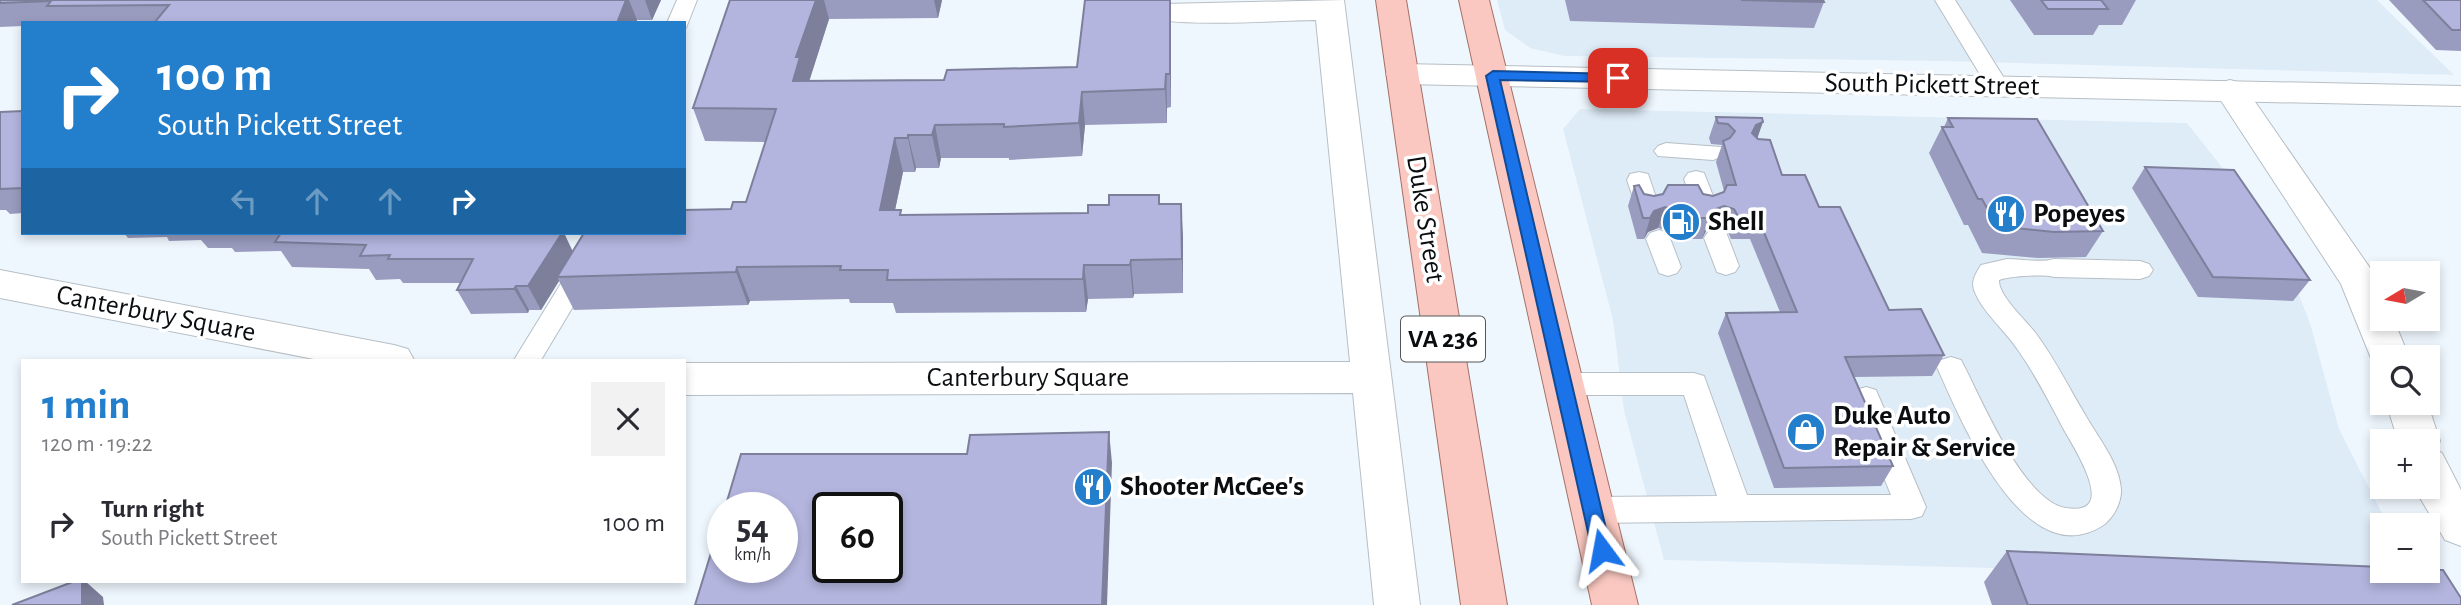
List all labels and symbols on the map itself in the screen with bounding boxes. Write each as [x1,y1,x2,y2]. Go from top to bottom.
pin [1588,48,1648,108]
street label: South Pickett Street [1824,69,2040,101]
street label: Duke Street [1401,154,1449,285]
restaurant icon: Popeyes [1985,193,2027,235]
place label: Popeyes [2033,200,2125,228]
fuel station icon: Shell [1660,201,1702,243]
place label: Shell [1708,208,1765,236]
north arrow [2370,261,2440,331]
street label: Canterbury Square [54,281,258,347]
road number: VA 236 [1401,316,1485,362]
street label: Canterbury Square [927,364,1129,392]
place label: Duke Auto Repair & Service [1833,402,2016,462]
shop icon: Duke Auto Repair & Service [1785,411,1827,453]
restaurant icon: Shooter McGee's [1072,466,1114,508]
place label: Shooter McGee's [1120,473,1304,501]
speed limit sign: 60 [812,492,903,583]
position arrow [1565,513,1639,587]

